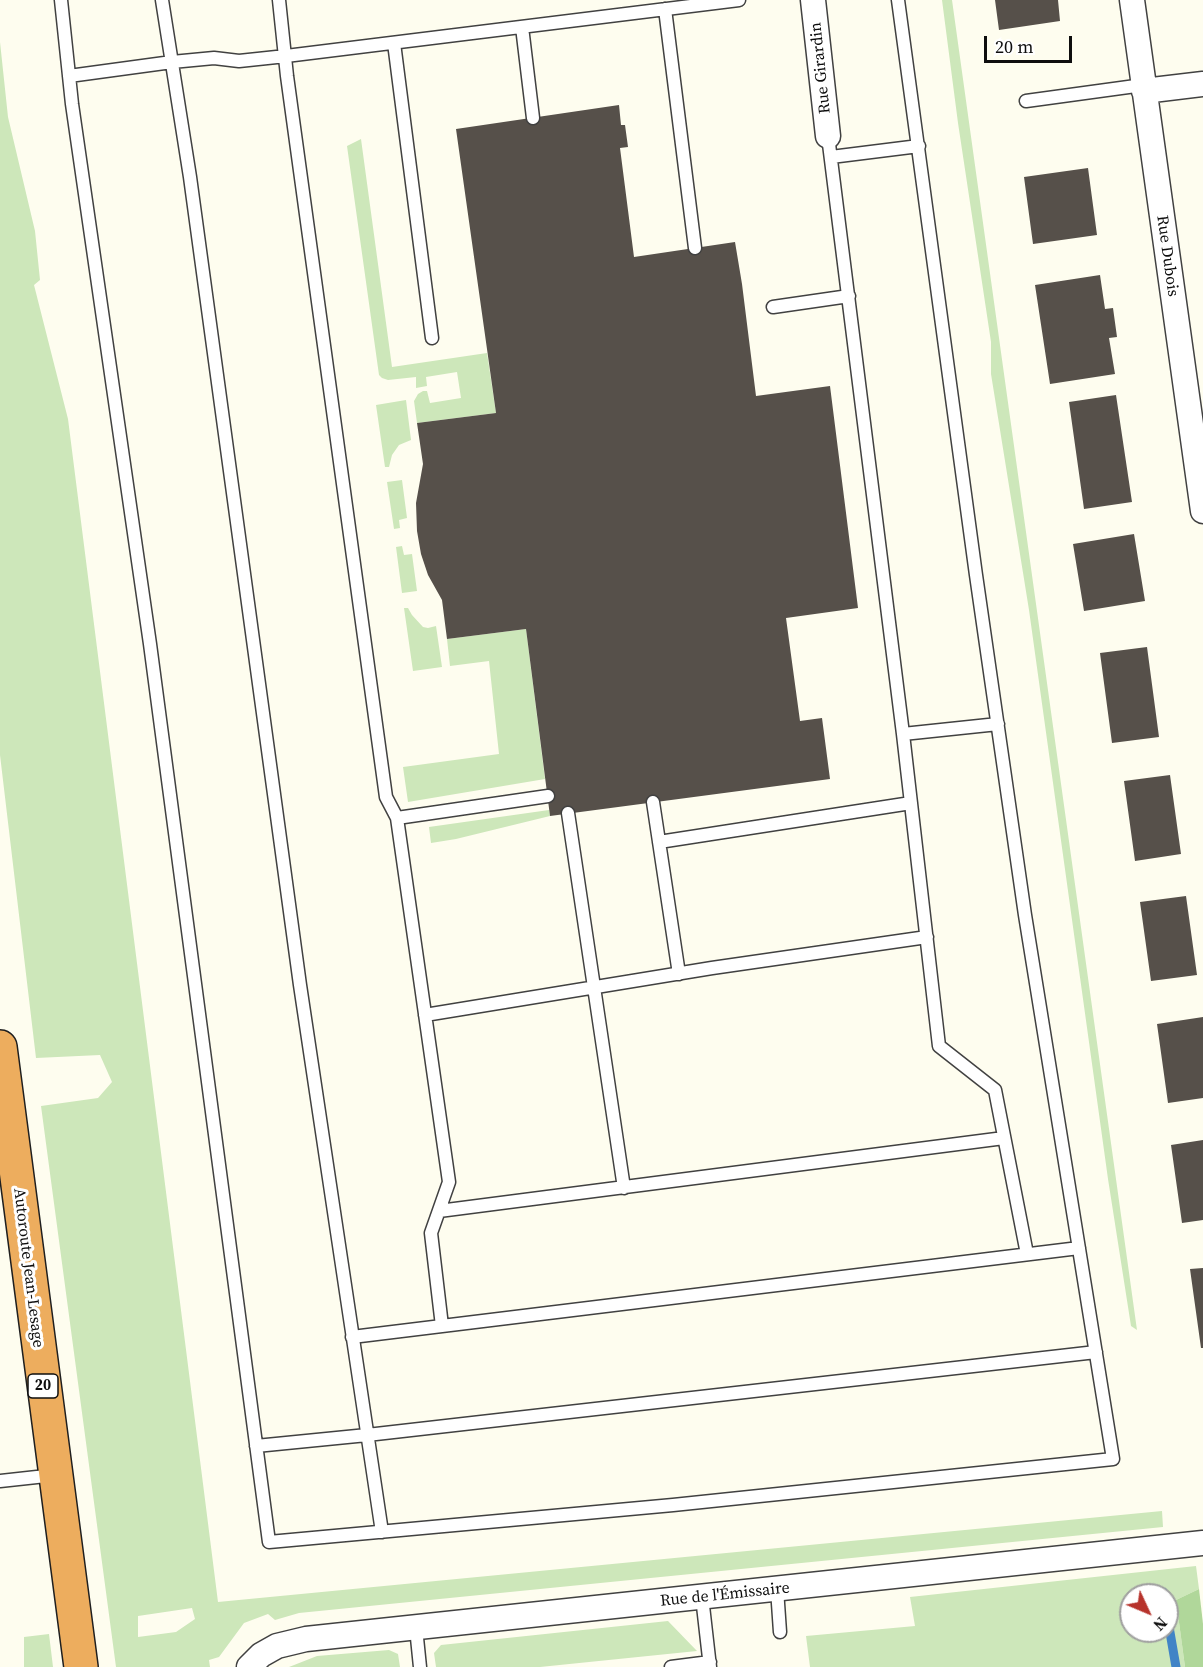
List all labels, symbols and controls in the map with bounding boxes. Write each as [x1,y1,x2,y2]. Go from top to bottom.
street label: Rue Girardin [807,21,835,115]
scale bar [987,24,1076,62]
text: 20 m [995,34,1033,59]
street label: Rue Dubois [1152,214,1182,298]
street label: Autoroute Jean-Lesage [9,1187,47,1349]
road number: 20 [28,1374,58,1398]
street label: Rue de l'Émissaire [659,1579,791,1611]
north arrow [1119,1583,1179,1643]
text: N [1149,1612,1172,1636]

